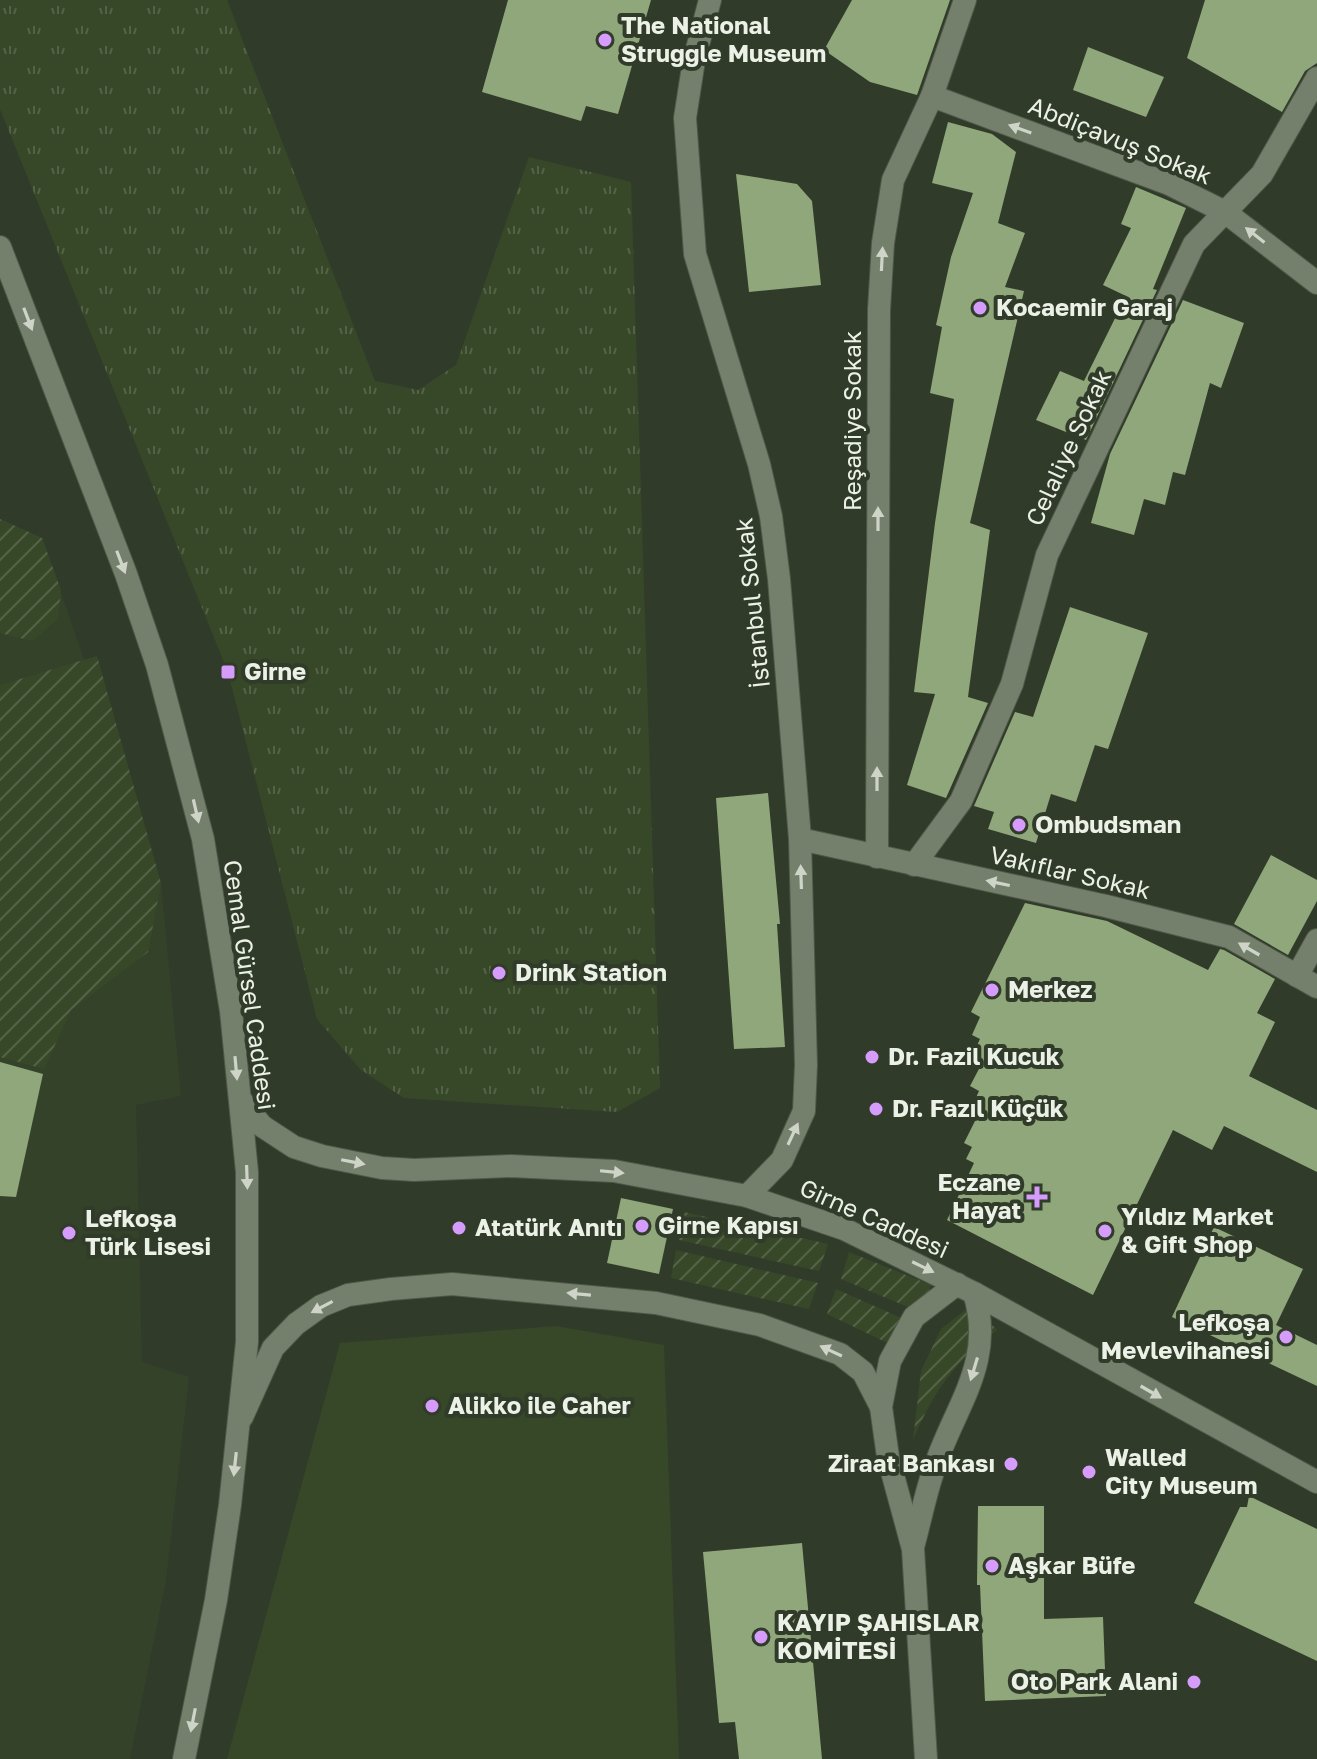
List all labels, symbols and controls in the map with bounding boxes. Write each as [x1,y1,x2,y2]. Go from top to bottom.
place label: The National Struggle Museum [621,10,826,67]
marker: The National Struggle Museum [596,31,614,49]
street label: Abdiçavuş Sokak [1025,90,1216,190]
one-way arrow [1008,122,1032,135]
one-way arrow [1245,228,1265,244]
one-way arrow [876,246,889,271]
place label: Kocaemir Garaj [996,292,1173,321]
marker: Kocaemir Garaj [971,299,989,317]
one-way arrow [22,308,35,332]
street label: Reşadiye Sokak [837,331,866,511]
street label: Celaliye Sokak [1019,365,1116,530]
one-way arrow [872,506,884,531]
street label: İstanbul Sokak [728,516,775,690]
one-way arrow [115,550,128,574]
place label: Girne [244,656,306,685]
marker: Girne [219,663,237,681]
one-way arrow [871,766,884,791]
one-way arrow [190,799,203,824]
place label: Ombudsman [1035,809,1181,838]
marker: Ombudsman [1010,816,1028,834]
street label: Vakıflar Sokak [987,839,1153,904]
street label: Cemal Gürsel Caddesi [219,858,282,1112]
one-way arrow [795,864,808,889]
one-way arrow [986,876,1011,889]
one-way arrow [1238,942,1260,956]
place label: Drink Station [515,957,667,986]
marker: Drink Station [490,964,508,982]
place label: Merkez [1008,974,1093,1003]
marker: Merkez [983,981,1001,999]
place label: Dr. Fazil Kucuk [888,1041,1060,1070]
marker: Dr. Fazil Kucuk [863,1048,881,1066]
one-way arrow [230,1056,243,1081]
place label: Dr. Fazıl Küçük [892,1093,1064,1122]
marker: Dr. Fazıl Küçük [867,1100,885,1118]
one-way arrow [787,1123,800,1146]
one-way arrow [340,1156,365,1169]
one-way arrow [240,1165,253,1190]
one-way arrow [600,1165,625,1178]
place label: Eczane Hayat [937,1167,1021,1224]
street label: Girne Caddesi [796,1172,954,1263]
marker: Eczane Hayat [1028,1188,1046,1206]
place label: Yıldız Market & Gift Shop [1121,1201,1274,1258]
place label: Lefkoşa Türk Lisesi [85,1203,211,1260]
place label: Girne Kapısı [658,1210,799,1239]
place label: Atatürk Anıtı [475,1212,622,1241]
marker: Girne Kapısı [633,1217,651,1235]
marker: Atatürk Anıtı [450,1219,468,1237]
marker: Yıldız Market & Gift Shop [1096,1222,1114,1240]
marker: Lefkoşa Türk Lisesi [60,1224,78,1242]
one-way arrow [911,1261,934,1274]
one-way arrow [566,1288,591,1301]
one-way arrow [311,1301,334,1314]
place label: Lefkoşa Mevlevihanesi [1101,1307,1270,1364]
marker: Lefkoşa Mevlevihanesi [1277,1328,1295,1346]
one-way arrow [819,1344,843,1358]
one-way arrow [967,1358,980,1382]
one-way arrow [1140,1385,1162,1399]
place label: Alikko ile Caher [448,1390,631,1419]
marker: Alikko ile Caher [423,1397,441,1415]
place label: Walled City Museum [1105,1442,1257,1499]
place label: Ziraat Bankası [828,1448,995,1477]
one-way arrow [228,1452,241,1477]
marker: Ziraat Bankası [1002,1455,1020,1473]
marker: Walled City Museum [1080,1463,1098,1481]
place label: Aşkar Büfe [1008,1550,1135,1579]
marker: Aşkar Büfe [983,1557,1001,1575]
place label: KAYIP ŞAHISLAR KOMİTESİ [777,1607,980,1664]
marker: KAYIP ŞAHISLAR KOMİTESİ [752,1628,770,1646]
place label: Oto Park Alani [1011,1666,1178,1695]
marker: Oto Park Alani [1185,1673,1203,1691]
one-way arrow [186,1708,198,1733]

